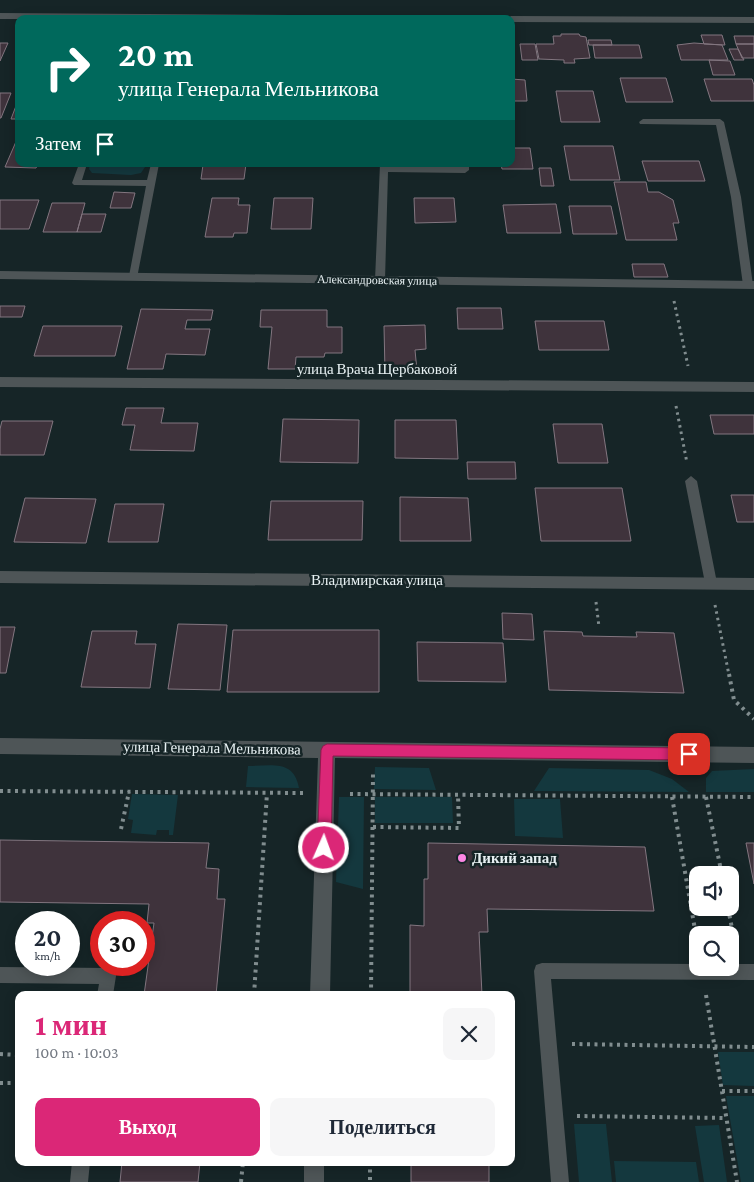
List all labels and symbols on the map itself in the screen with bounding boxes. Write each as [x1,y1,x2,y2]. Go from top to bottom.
street label: Александровская улица [317,272,438,288]
street label: улица Врача Щербаковой [297,361,457,377]
street label: Владимирская улица [311,572,443,588]
pin [668,733,710,775]
street label: улица Генерала Мельникова [123,738,301,758]
position arrow [297,821,349,873]
place label: Дикий запад [472,850,557,866]
marker: Дикий запад [456,852,468,864]
speed limit sign: 30 [90,911,155,976]

